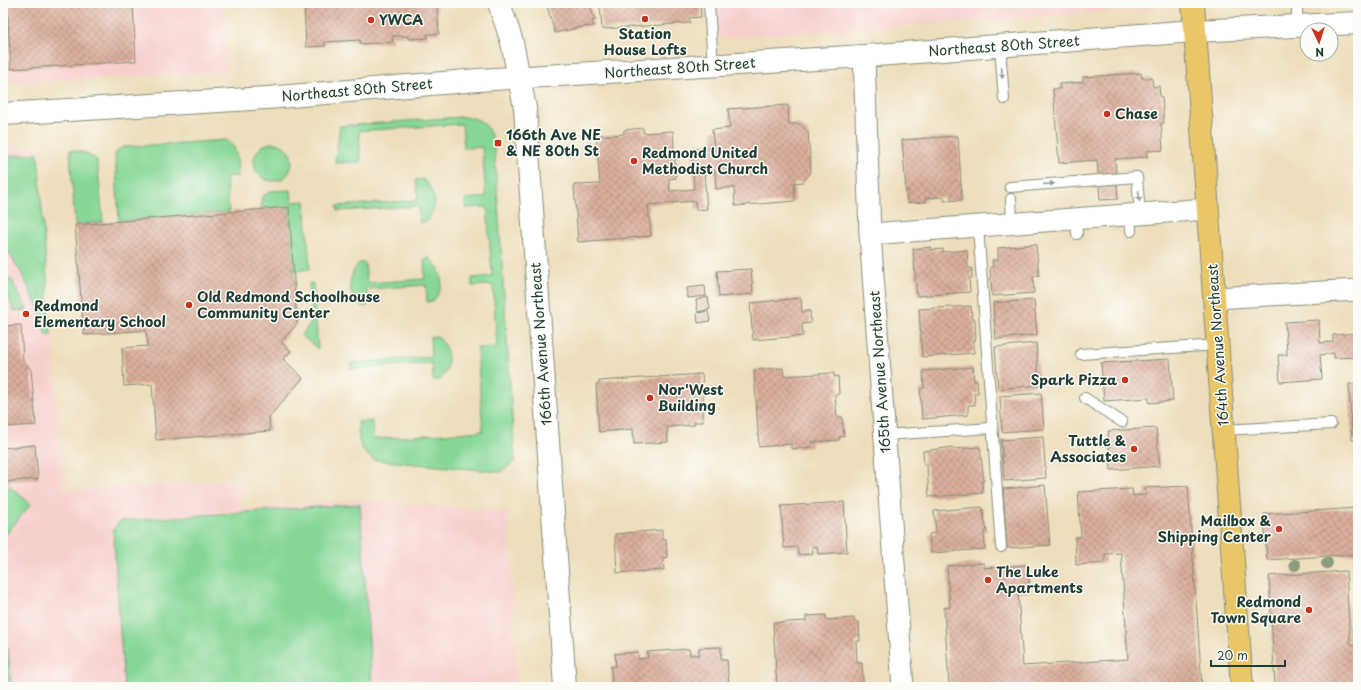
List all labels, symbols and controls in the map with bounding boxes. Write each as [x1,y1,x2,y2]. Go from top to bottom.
place label: YWCA [379,9,423,30]
marker: Station House Lofts [640,14,650,24]
marker: YWCA [366,15,376,25]
north arrow [1299,22,1339,62]
place label: Station House Lofts [603,23,687,60]
street label: Northeast 80th Street [928,30,1080,61]
text: N [1315,44,1325,61]
street label: Northeast 80th Street [604,52,756,83]
one-way arrow [998,67,1005,79]
street label: Northeast 80th Street [281,72,434,107]
place label: Chase [1115,103,1158,124]
marker: Chase [1102,109,1112,119]
place label: 166th Ave NE & NE 80th St [506,124,601,161]
marker: 166th Ave NE & NE 80th St [493,138,503,148]
place label: Redmond United Methodist Church [642,142,768,179]
marker: Redmond United Methodist Church [629,156,639,166]
one-way arrow [1043,181,1055,188]
one-way arrow [1135,190,1142,202]
street label: 166th Avenue Northeast [524,261,557,426]
street label: 164th Avenue Northeast [1201,263,1234,427]
place label: Old Redmond Schoolhouse Community Center [197,286,380,323]
street label: 165th Avenue Northeast [863,290,896,454]
place label: Redmond Elementary School [34,295,166,332]
marker: Old Redmond Schoolhouse Community Center [184,300,194,310]
marker: Redmond Elementary School [21,309,31,319]
place label: Spark Pizza [1031,369,1117,390]
marker: Spark Pizza [1120,375,1130,385]
place label: Nor'West Building [658,379,724,416]
marker: Nor'West Building [645,393,655,403]
place label: Tuttle & Associates [1050,430,1127,467]
marker: Tuttle & Associates [1129,444,1139,454]
place label: Mailbox & Shipping Center [1158,510,1272,547]
marker: Mailbox & Shipping Center [1274,524,1284,534]
place label: The Luke Apartments [996,561,1083,598]
marker: The Luke Apartments [983,575,993,585]
place label: Redmond Town Square [1210,591,1301,628]
marker: Redmond Town Square [1304,605,1314,615]
scale bar [1211,642,1285,668]
text: 20 m [1217,646,1248,664]

